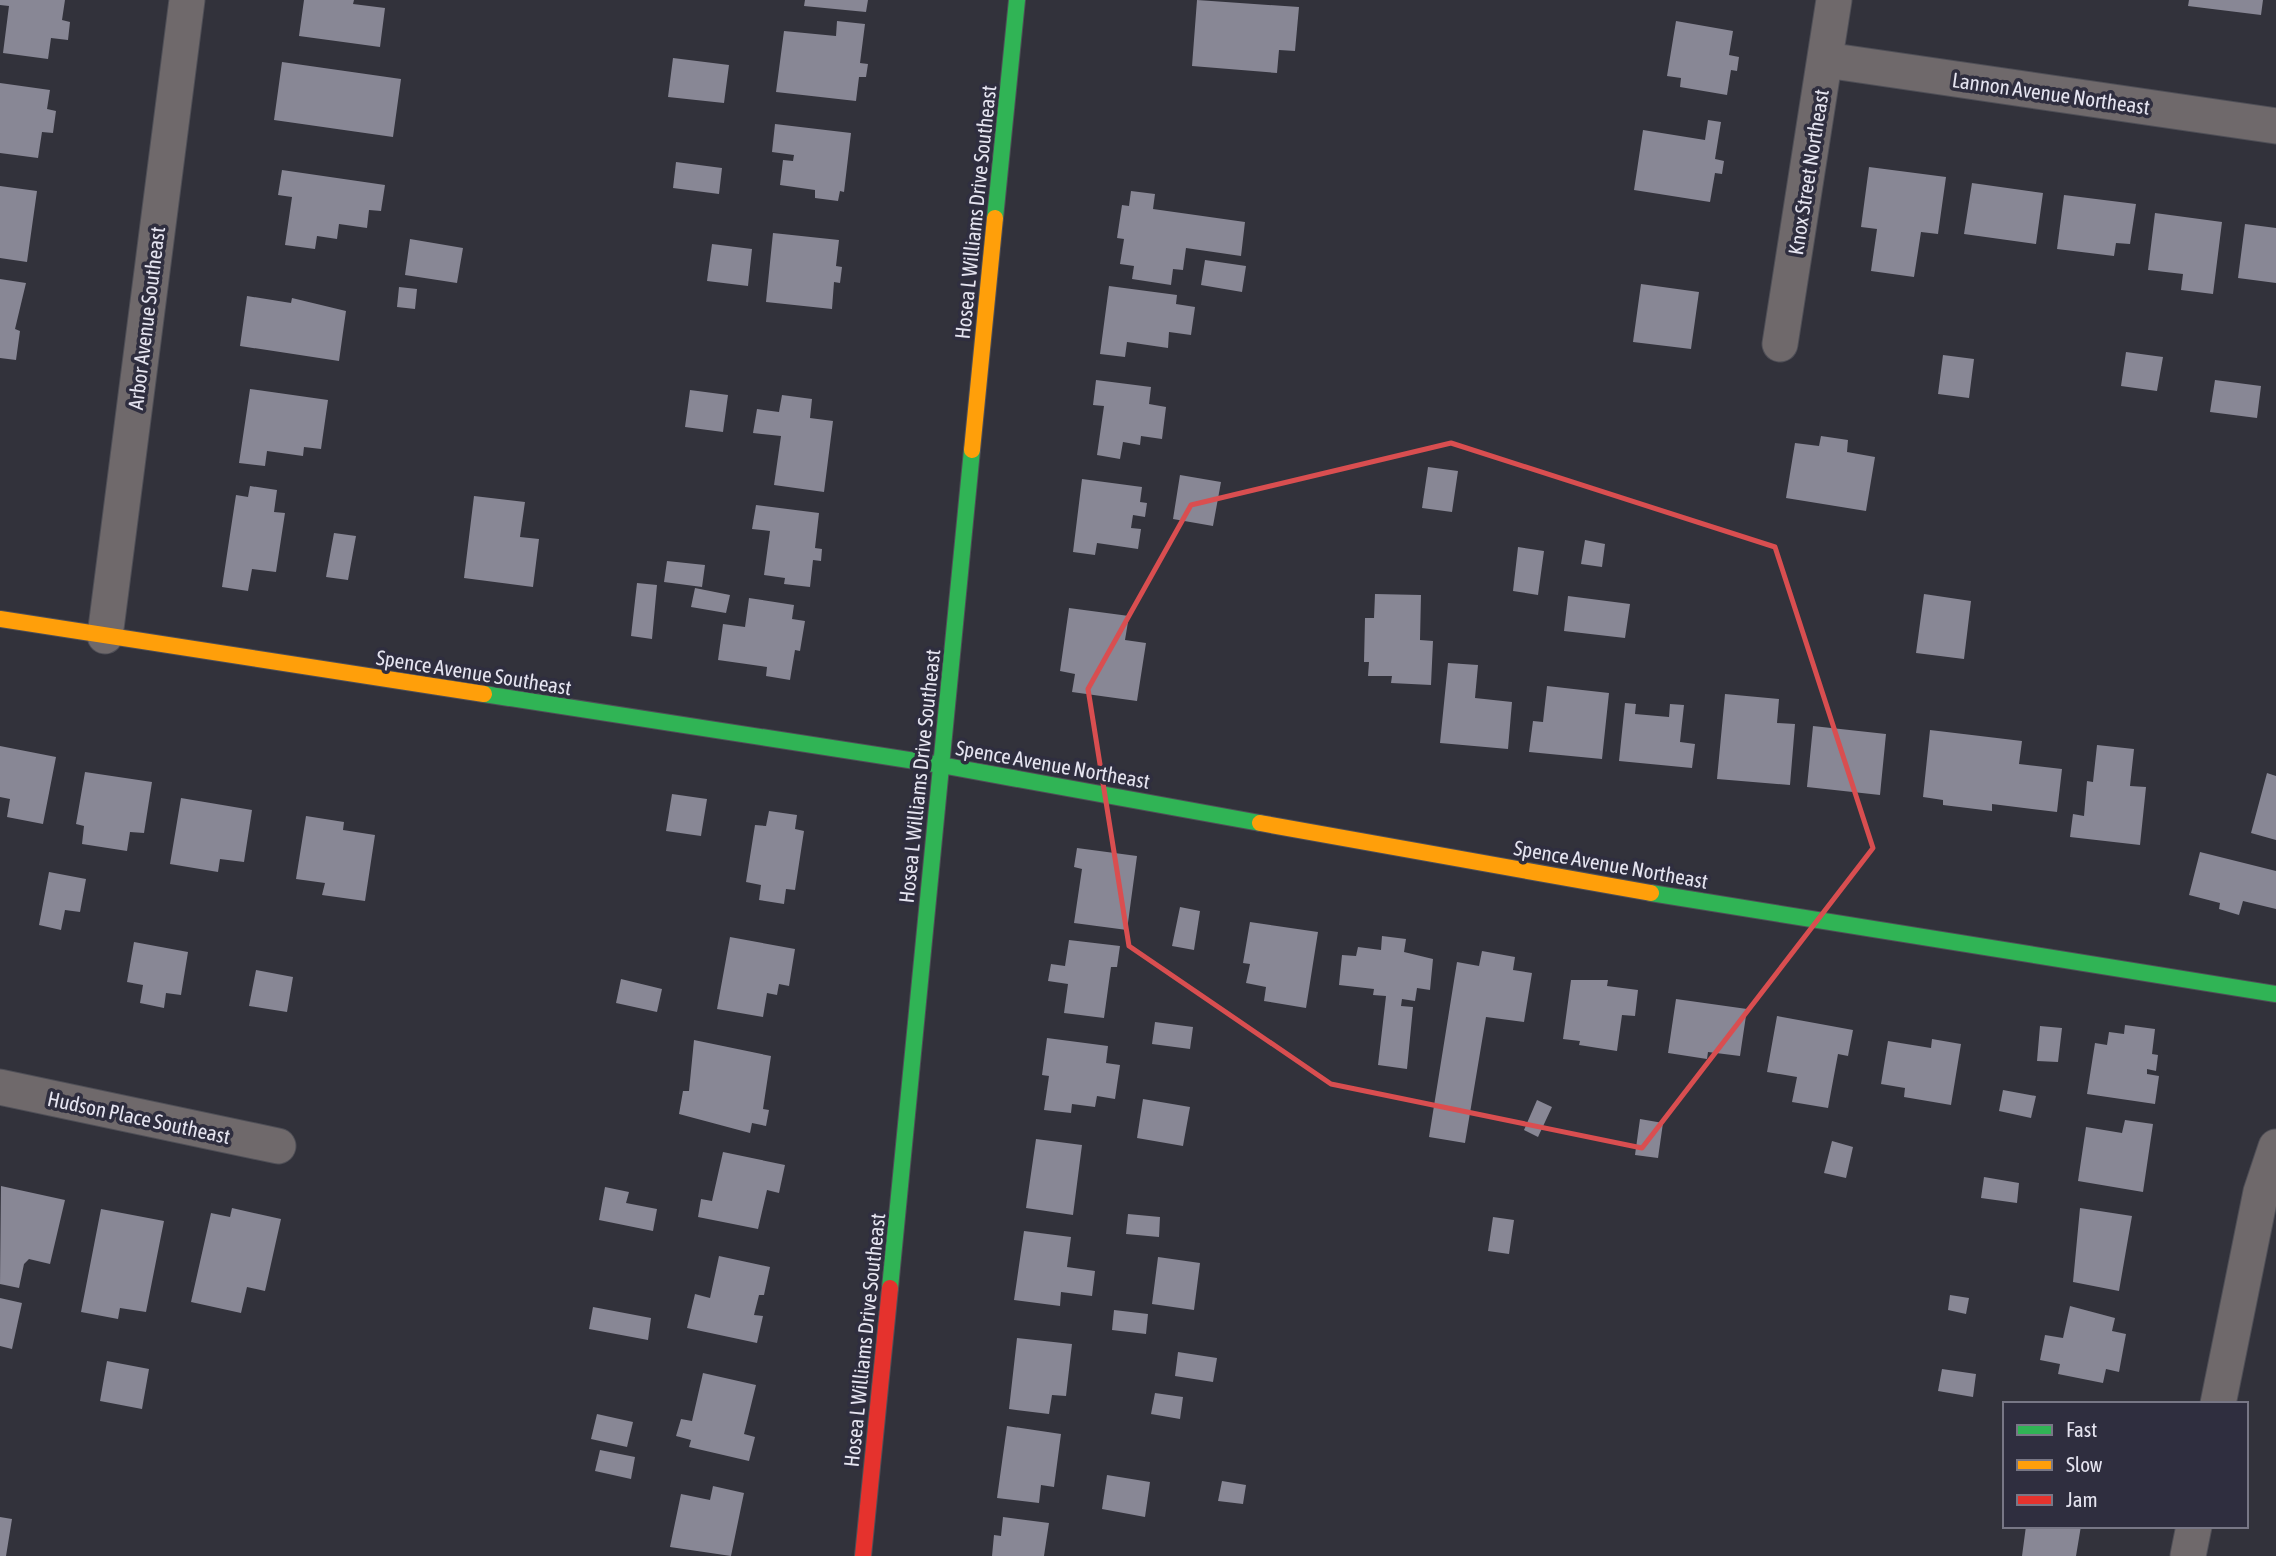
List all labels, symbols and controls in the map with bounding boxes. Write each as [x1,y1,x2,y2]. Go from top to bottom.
street label: Lannon Avenue Northeast [1951,67,2151,119]
street label: Hosea L Williams Drive Southeast [950,84,1000,340]
street label: Knox Street Northeast [1783,87,1833,257]
street label: Arbor Avenue Southeast [123,225,169,411]
street label: Spence Avenue Southeast [375,645,573,699]
street label: Hosea L Williams Drive Southeast [894,648,944,904]
street label: Spence Avenue Northeast [954,735,1152,793]
street label: Spence Avenue Northeast [1512,835,1710,893]
street label: Hudson Place Southeast [45,1086,233,1148]
street label: Hosea L Williams Drive Southeast [839,1212,889,1468]
legend [2003,1402,2248,1528]
text: Fast [2066,1417,2097,1441]
text: Slow [2066,1452,2103,1476]
text: Jam [2066,1487,2098,1511]

